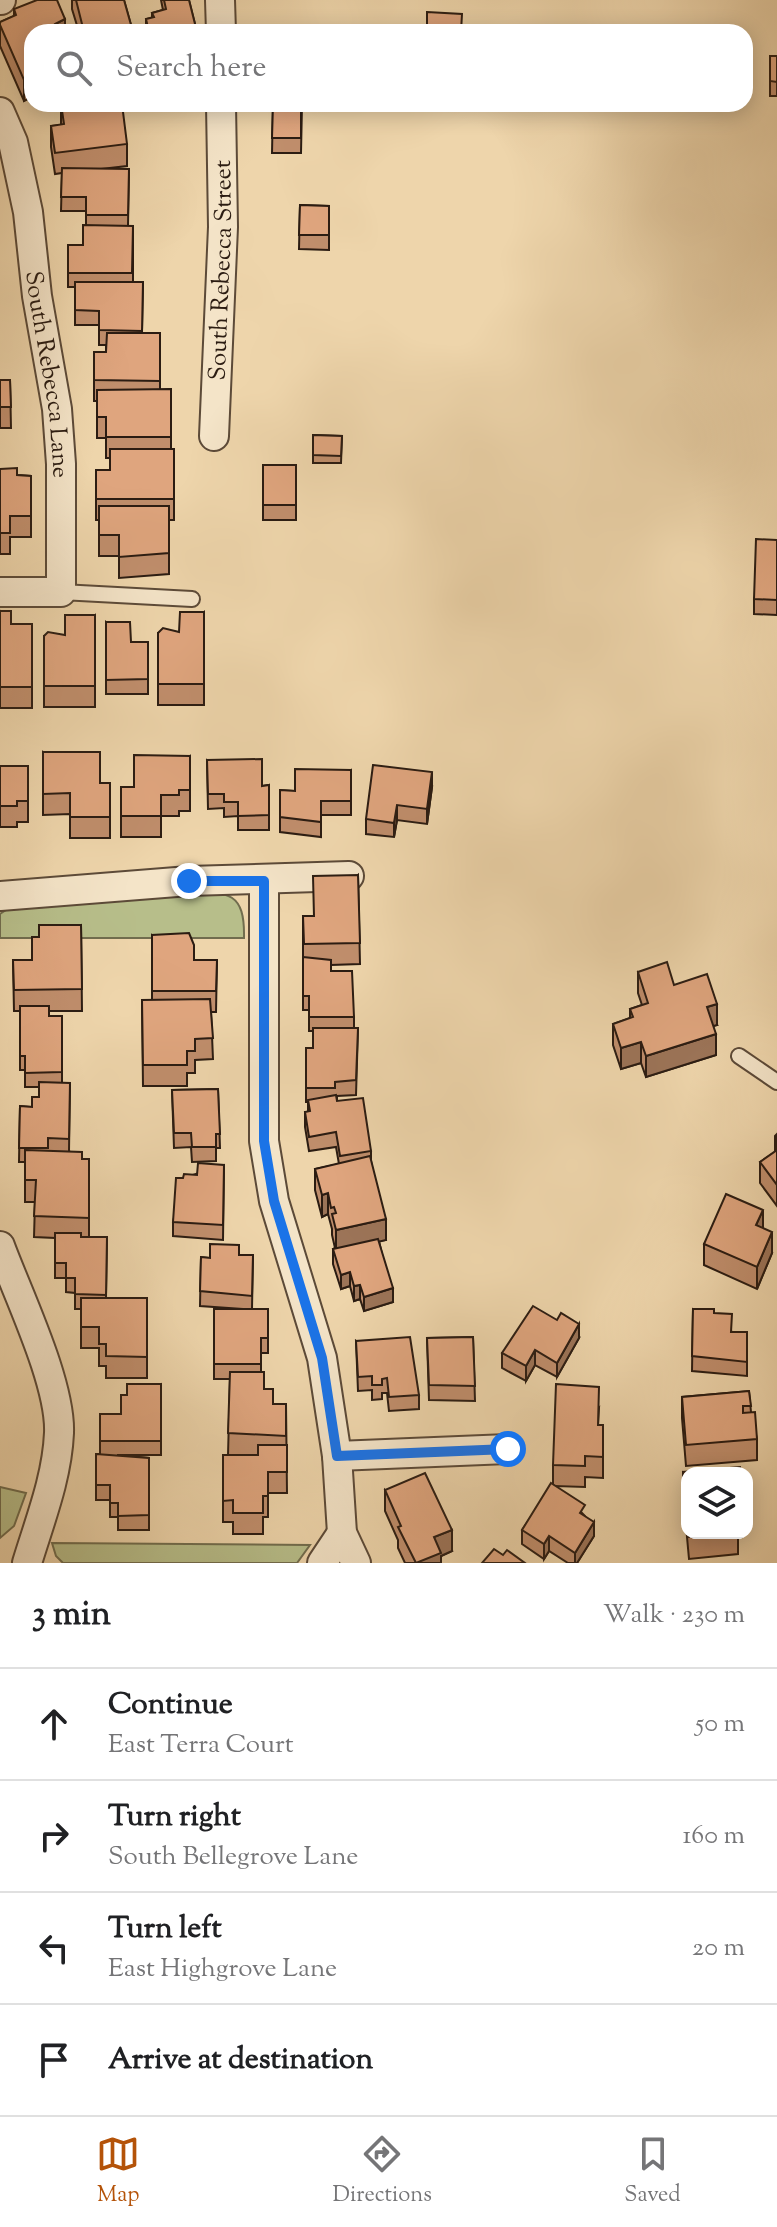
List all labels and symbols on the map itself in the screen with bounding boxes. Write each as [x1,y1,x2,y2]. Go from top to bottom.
street label: South Rebecca Street [201,160,242,381]
street label: South Rebecca Lane [15,269,76,478]
route end [171,863,207,899]
route start [490,1431,526,1467]

